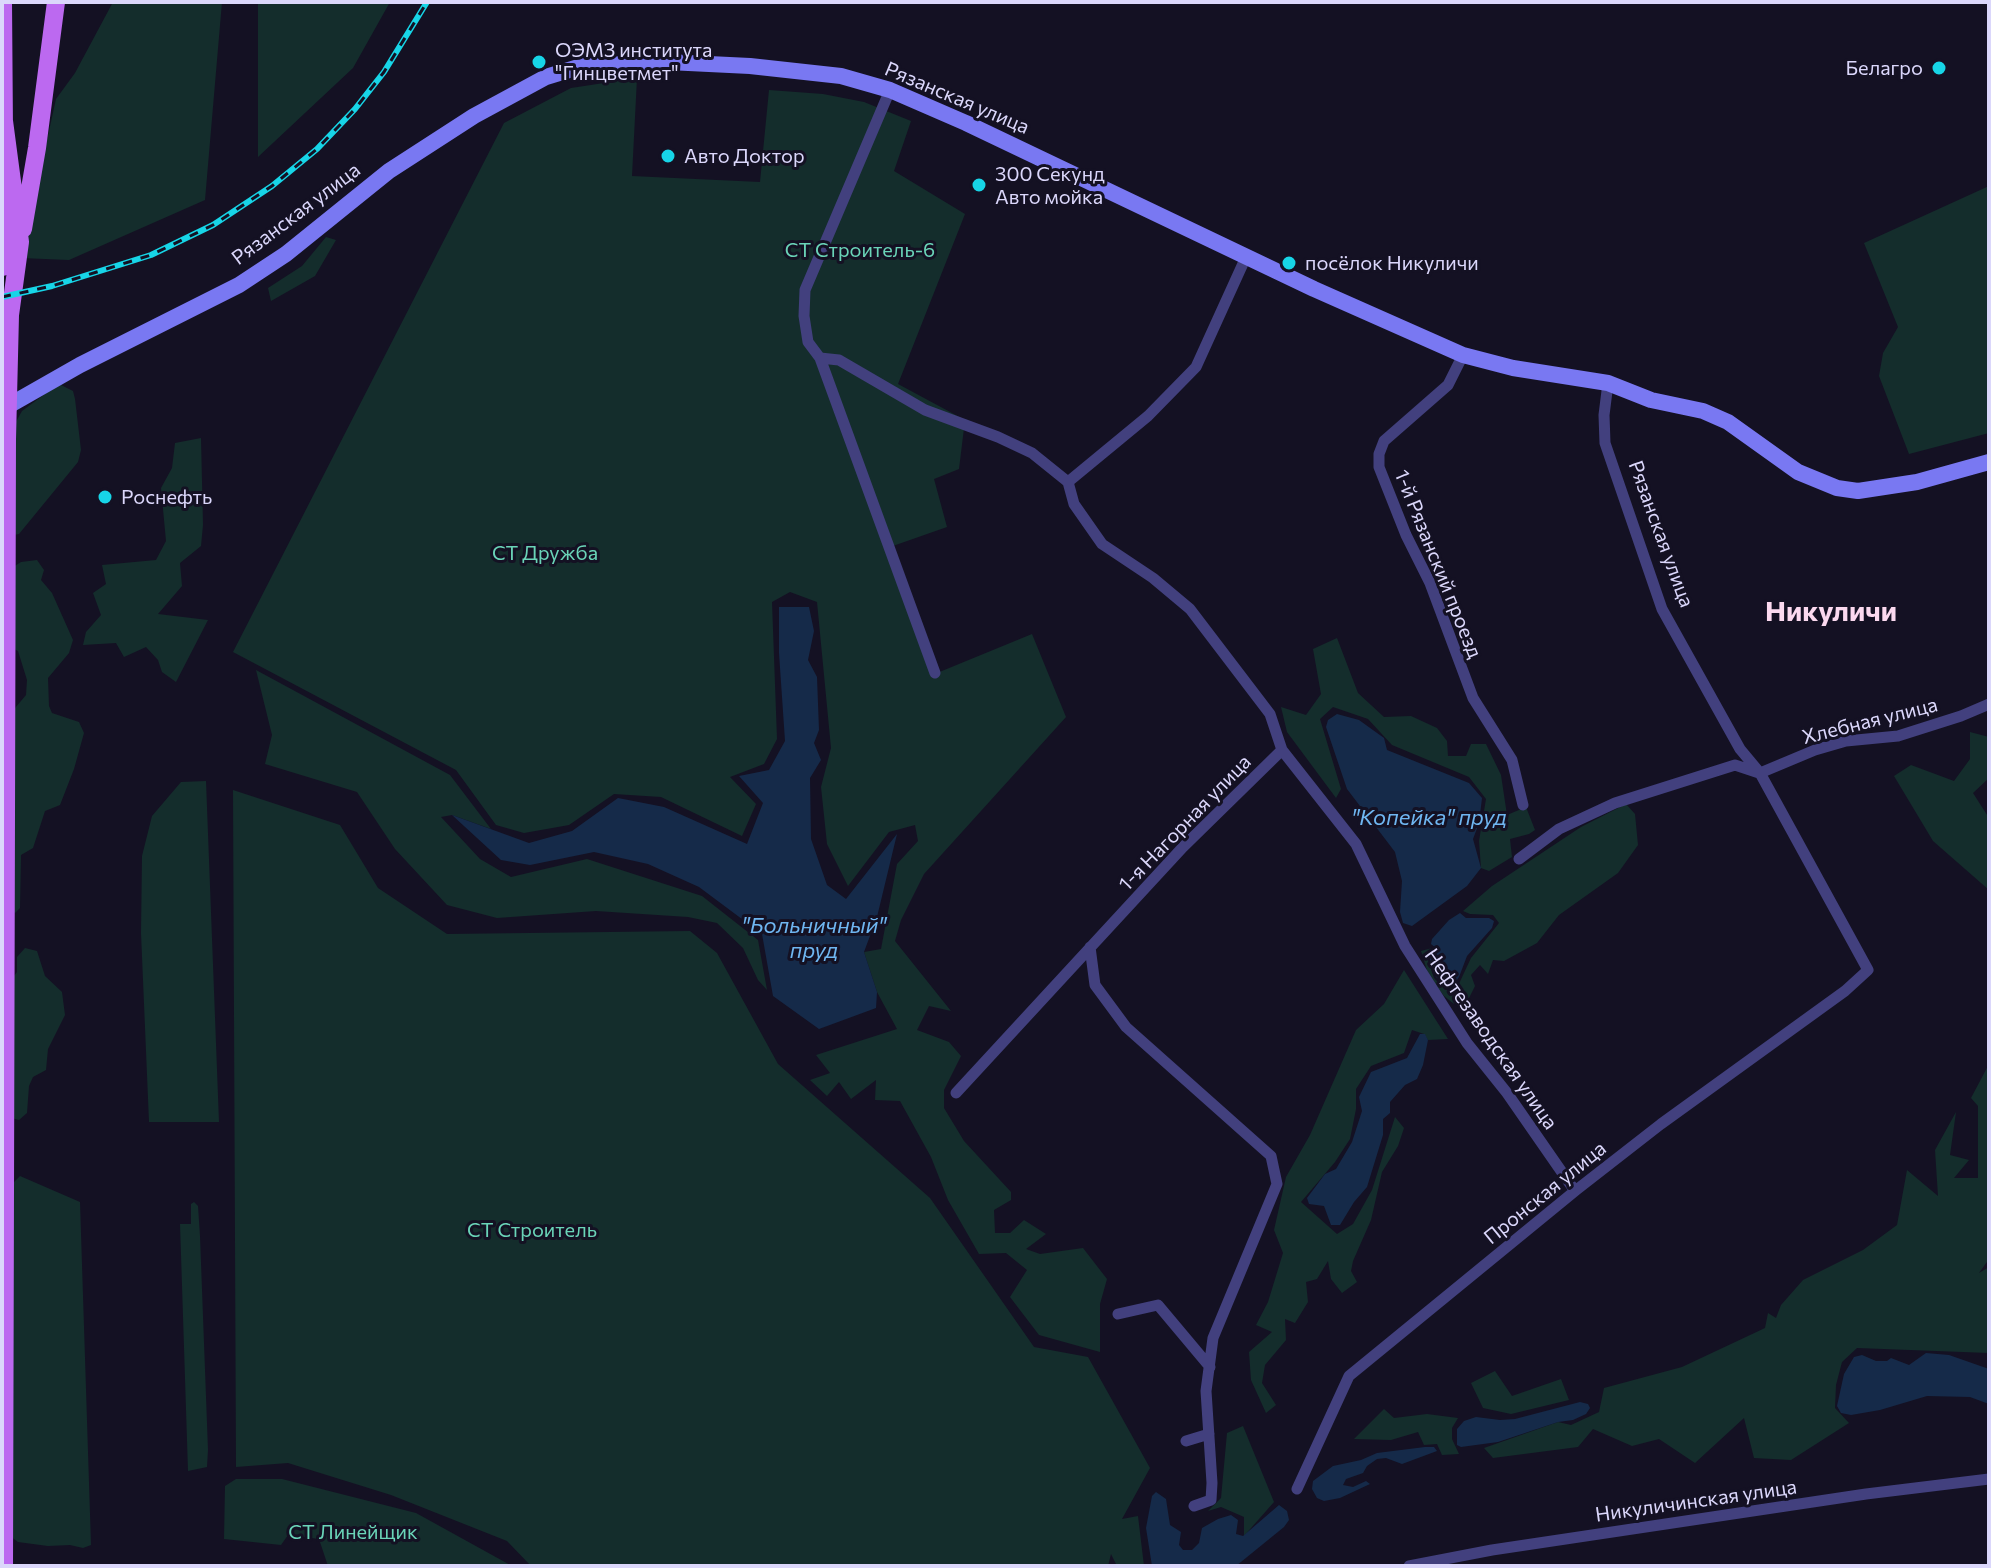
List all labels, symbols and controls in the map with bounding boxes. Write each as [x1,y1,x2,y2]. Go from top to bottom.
place label: ОЭМЗ института "Гинцветмет" [555,38,712,85]
marker: ОЭМЗ института "Гинцветмет" [530,53,548,71]
place label: Белагро [1846,56,1923,80]
street label: Рязанская улица [881,57,1033,139]
marker: Белагро [1930,59,1948,77]
place label: Авто Доктор [684,144,805,168]
marker: Авто Доктор [659,147,677,165]
street label: Рязанская улица [227,158,365,270]
place label: 300 Секунд Авто мойка [995,162,1105,209]
marker: 300 Секунд Авто мойка [970,176,988,194]
park label: СТ Строитель-6 [785,238,935,262]
place label: посёлок Никуличи [1305,251,1479,275]
marker: посёлок Никуличи [1280,254,1298,272]
street label: Рязанская улица [1623,457,1699,611]
street label: 1-й Рязанский проезд [1389,466,1487,662]
place label: Роснефть [121,485,212,509]
marker: Роснефть [96,488,114,506]
park label: СТ Дружба [492,541,598,565]
district label: Никуличи [1765,595,1897,629]
street label: Хлебная улица [1800,693,1940,749]
street label: 1-я Нагорная улица [1114,750,1256,896]
water label: "Копейка" пруд [1351,805,1507,831]
water label: "Больничный" пруд [741,913,887,964]
street label: Нефтезаводская улица [1419,944,1563,1134]
street label: Пронская улица [1479,1136,1611,1250]
park label: СТ Строитель [467,1218,597,1242]
street label: Никуличинская улица [1594,1475,1798,1527]
park label: СТ Линейщик [288,1520,418,1544]

